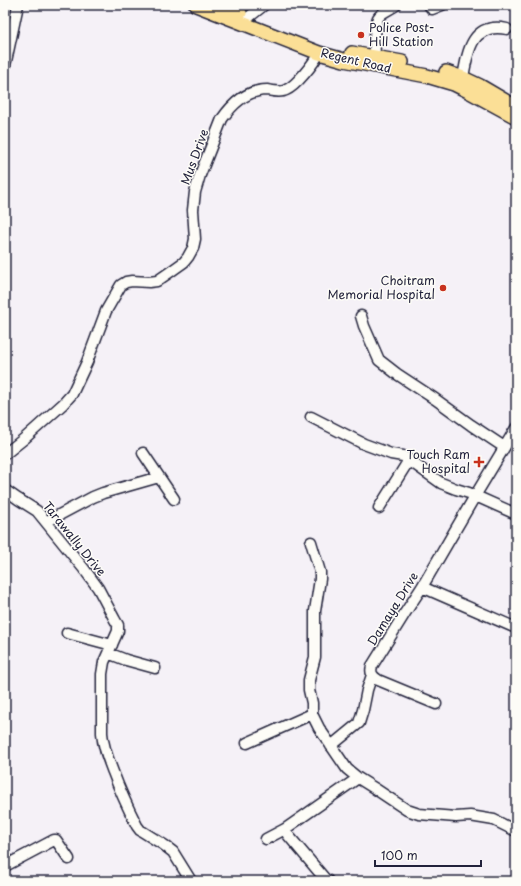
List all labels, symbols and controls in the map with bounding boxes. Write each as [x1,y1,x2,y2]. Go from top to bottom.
place label: Police Post- Hill Station [369,18,435,50]
marker: Police Post- Hill Station [356,30,366,40]
street label: Regent Road [319,43,393,77]
street label: Mus Drive [176,126,212,187]
place label: Choitram Memorial Hospital [327,271,435,303]
marker: Choitram Memorial Hospital [438,283,448,293]
place label: Touch Ram Hospital [406,445,470,477]
marker: Touch Ram Hospital [473,456,485,468]
street label: Tarawally Drive [39,497,111,580]
street label: Damaya Drive [362,568,422,649]
scale bar [375,842,481,868]
text: 100 m [381,846,418,864]

